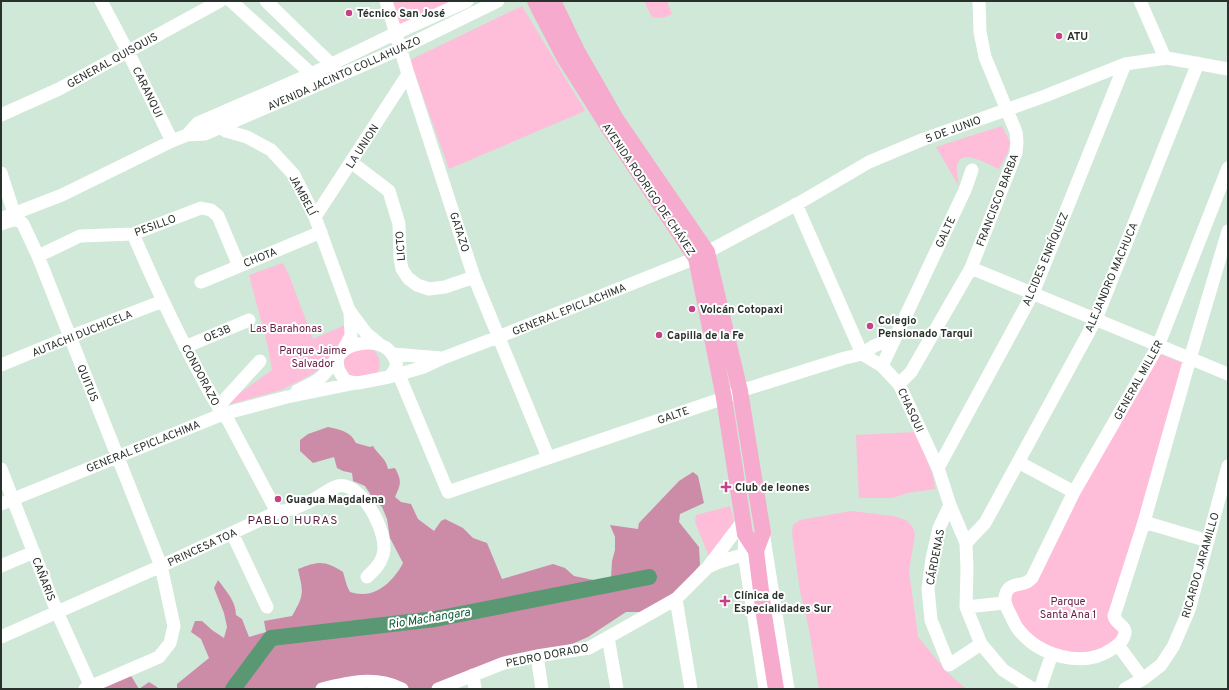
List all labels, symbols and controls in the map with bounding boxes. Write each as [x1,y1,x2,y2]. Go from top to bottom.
place label: Técnico San José [357,7,445,21]
marker: Técnico San José [344,8,354,18]
street label: GENERAL QUISQUIS [65,30,160,92]
place label: ATU [1067,30,1088,44]
marker: ATU [1054,31,1064,41]
street label: AVENIDA JACINTO COLLAHUAZO [266,34,423,114]
street label: CARANQUI [129,65,165,120]
street label: 5 DE JUNIO [923,113,983,147]
street label: AVENIDA RODRIGO DE CHÁVEZ [598,120,699,259]
street label: LA UNION [343,122,382,171]
street label: FRANCISCO BARBA [974,152,1022,249]
street label: JAMBELÍ [285,172,320,219]
street label: GATAZO [446,210,472,254]
street label: ALCIDES ENRÍQUEZ [1019,210,1072,308]
street label: PESILLO [133,212,178,240]
street label: GALTE [933,215,959,250]
street label: ALEJANDRO MACHUCA [1082,220,1141,334]
street label: LICTO [393,230,409,261]
street label: CHOTA [242,245,279,271]
street label: GENERAL EPICLACHIMA [510,281,629,339]
place label: Volcán Cotopaxi [700,303,783,317]
marker: Volcán Cotopaxi [687,304,697,314]
street label: AUTACHI DUCHICELA [30,307,135,361]
place label: Colegio Pensionado Tarqui [878,314,973,341]
marker: Colegio Pensionado Tarqui [865,321,875,331]
street label: OE3B [202,322,233,346]
park label: Las Barahonas [250,322,322,336]
place label: Capilla de la Fe [667,329,744,343]
marker: Capilla de la Fe [654,330,664,340]
street label: GENERAL MILLER [1111,338,1167,423]
street label: CONDORAZO [178,342,222,409]
park label: Parque Jaime Salvador [279,344,347,371]
street label: QUITUS [73,363,101,404]
street label: CHASQUI [894,386,926,435]
street label: GALTE [656,404,691,428]
street label: GENERAL EPICLACHIMA [84,418,203,476]
marker: Club de leones [720,481,732,493]
place label: Club de leones [735,481,810,495]
place label: Guagua Magdalena [286,493,384,507]
marker: Guagua Magdalena [273,494,283,504]
street label: RICARDO JARAMILLO [1179,511,1223,620]
district label: PABLO HURAS [248,513,338,529]
street label: PRINCESA TOA [165,526,239,570]
street label: CÁRDENAS [923,528,948,586]
street label: CAÑARIS [28,555,58,603]
place label: Clínica de Especialidades Sur [734,589,832,616]
marker: Clínica de Especialidades Sur [719,595,731,607]
park label: Parque Santa Ana 1 [1040,595,1096,622]
water label: Rio Machangara [387,604,472,633]
street label: PEDRO DORADO [505,641,590,671]

